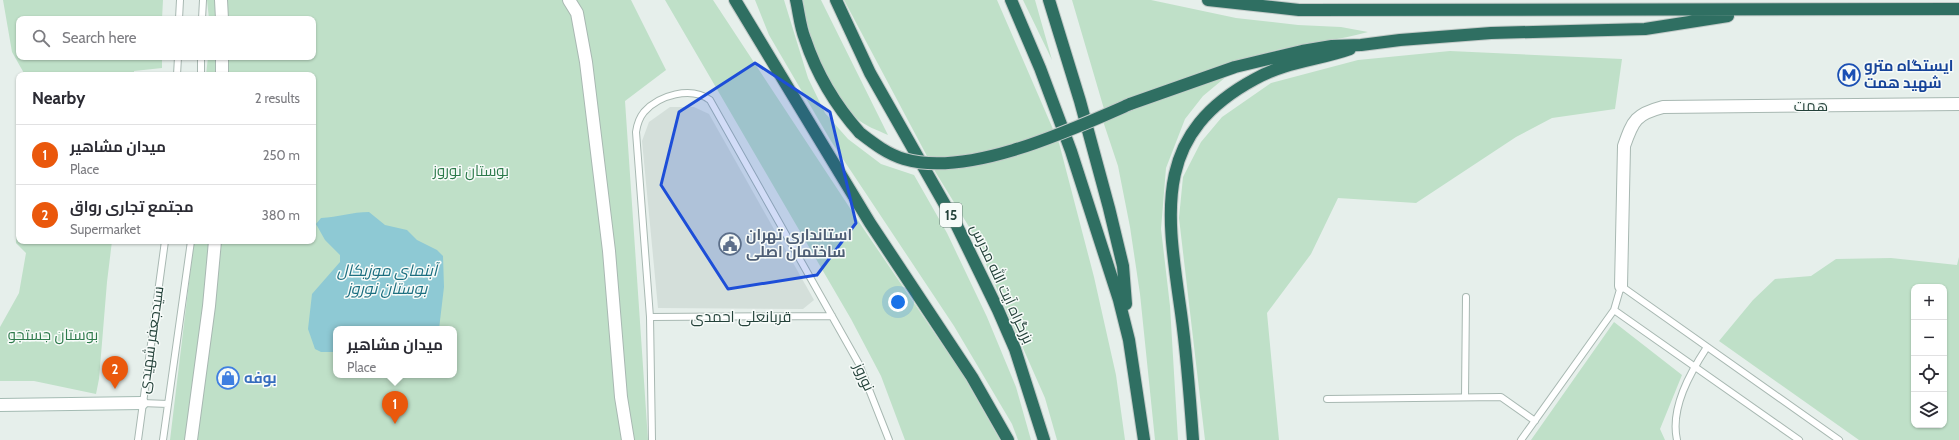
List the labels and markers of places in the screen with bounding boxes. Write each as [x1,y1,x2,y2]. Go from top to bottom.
place label: ایستگاه مترو شهید همت [1864,57,1953,92]
metro station icon: ایستگاه مترو شهید همت [1836,62,1862,88]
place label: استانداری تهران ساختمان اصلی [746,226,852,261]
public building icon: استانداری تهران ساختمان اصلی [717,231,743,257]
pin: 2 [102,356,128,389]
shop icon: بوفه [215,365,241,391]
place label: بوفه [244,369,277,387]
pin: 1 [382,391,408,424]

